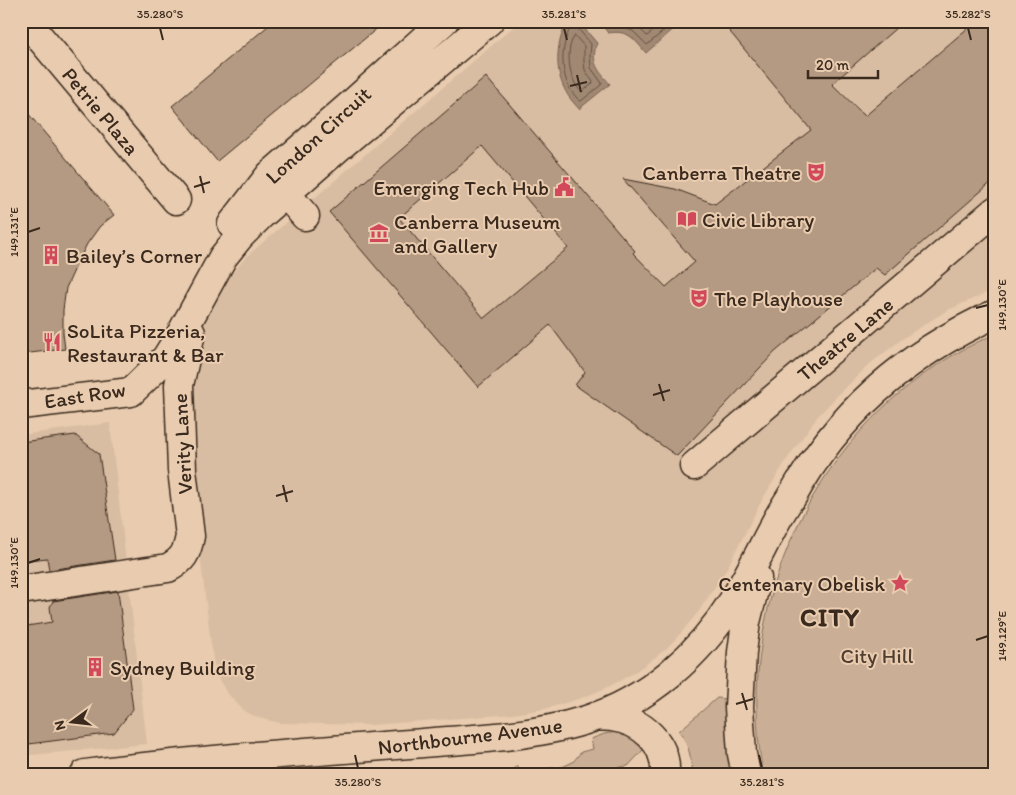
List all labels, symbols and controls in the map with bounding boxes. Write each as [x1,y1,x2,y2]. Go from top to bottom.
text: 35.280°S [137,7,183,21]
text: 35.281°S [542,7,587,21]
text: 35.282°S [945,7,991,21]
scale bar [808,48,878,80]
text: 20 m [816,56,850,74]
street label: Petrie Plaza [57,62,145,160]
street label: London Circuit [260,81,376,189]
place label: Canberra Theatre [642,160,801,185]
theatre icon: Canberra Theatre [805,161,827,183]
place label: Emerging Tech Hub [374,175,549,200]
public building icon: Emerging Tech Hub [553,176,575,198]
text: 149.131°E [7,207,21,257]
place label: Civic Library [702,207,814,232]
library icon: Civic Library [676,208,698,230]
place label: Canberra Museum and Gallery [394,209,561,258]
museum icon: Canberra Museum and Gallery [368,222,390,244]
place label: Bailey’s Corner [66,243,203,268]
building icon: Bailey’s Corner [40,244,62,266]
text: 149.130°E [995,279,1009,331]
place label: The Playhouse [714,286,843,311]
theatre icon: The Playhouse [688,287,710,309]
street label: Theatre Lane [792,292,898,386]
place label: SoLita Pizzeria, Restaurant & Bar [67,318,224,367]
restaurant icon: SoLita Pizzeria, Restaurant & Bar [41,331,63,353]
street label: East Row [42,376,128,414]
street label: Verity Lane [167,393,197,495]
text: 149.130°E [7,537,21,589]
place label: Centenary Obelisk [718,571,885,596]
place icon: Centenary Obelisk [889,572,911,594]
district label: CITY [800,601,860,633]
text: 149.129°E [995,610,1009,661]
park label: City Hill [840,643,914,668]
place label: Sydney Building [110,655,255,680]
building icon: Sydney Building [84,656,106,678]
north arrow [48,698,98,748]
street label: Northbourne Avenue [376,712,564,760]
text: N [50,718,69,732]
text: 35.280°S [335,775,381,789]
text: 35.281°S [740,775,785,789]

